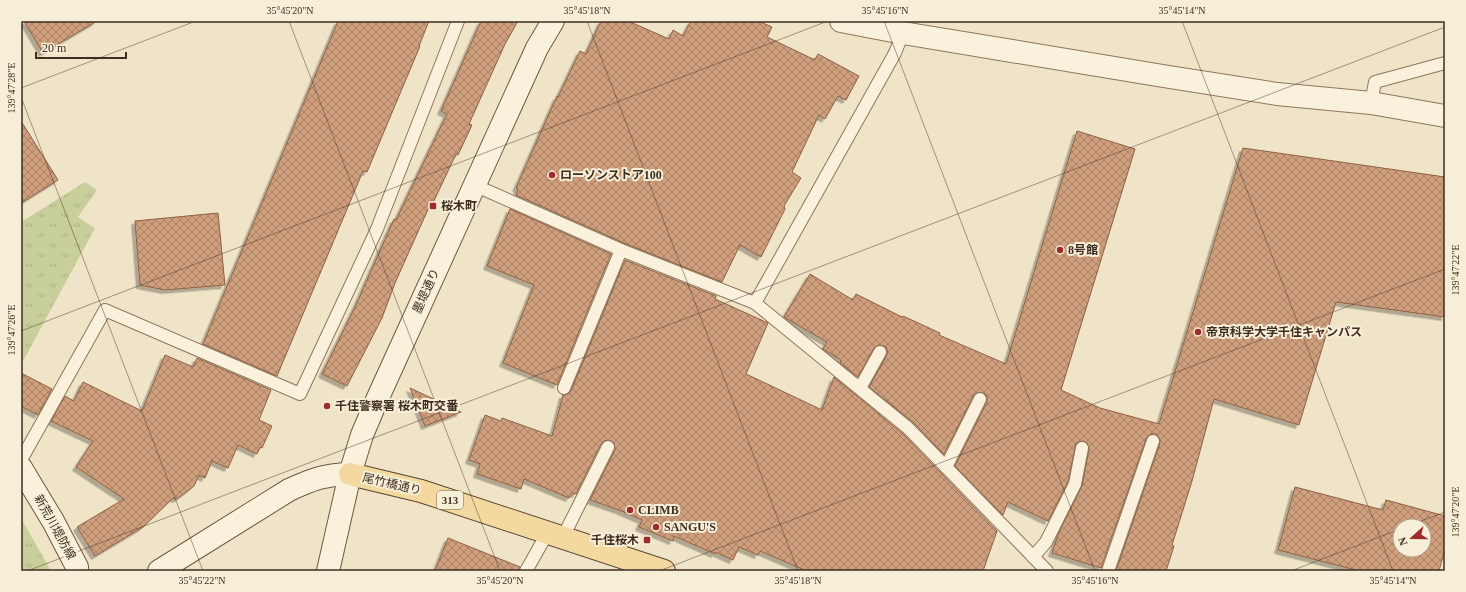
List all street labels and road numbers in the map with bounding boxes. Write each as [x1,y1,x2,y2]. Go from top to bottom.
street label: 墨堤通り [410,266,442,316]
street label: 尾竹橋通り [361,470,423,498]
road number: 313 [437,491,463,509]
street label: 新荒川堤防線 [31,492,79,562]

